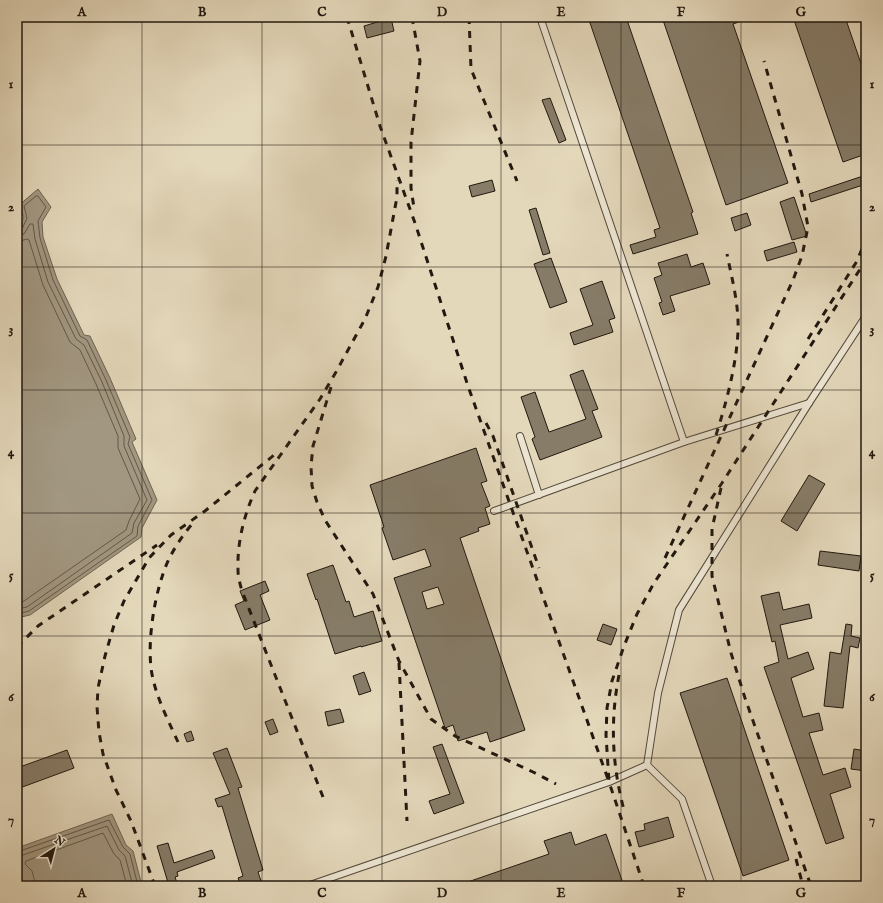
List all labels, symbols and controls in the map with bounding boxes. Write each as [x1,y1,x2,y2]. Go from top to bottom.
text: A [77,4,88,21]
text: B [198,4,207,21]
text: C [317,4,327,21]
text: D [437,4,448,21]
text: E [556,4,566,21]
text: F [677,4,686,21]
text: G [796,4,807,21]
text: 1 [9,76,14,93]
text: 1 [870,76,875,93]
text: 2 [8,199,14,216]
text: 2 [869,199,875,216]
text: 3 [9,321,14,338]
text: 3 [870,321,875,338]
text: 4 [8,444,15,461]
text: 4 [869,444,876,461]
text: 5 [9,567,14,584]
text: 5 [870,567,875,584]
text: 6 [8,689,14,706]
text: 6 [869,689,875,706]
text: 7 [8,812,14,829]
text: 7 [869,812,875,829]
north arrow [34,829,74,869]
text: N [51,833,68,850]
text: A [77,885,88,902]
text: B [198,885,207,902]
text: C [317,885,327,902]
text: D [437,885,448,902]
text: E [556,885,566,902]
text: F [677,885,686,902]
text: G [796,885,807,902]

